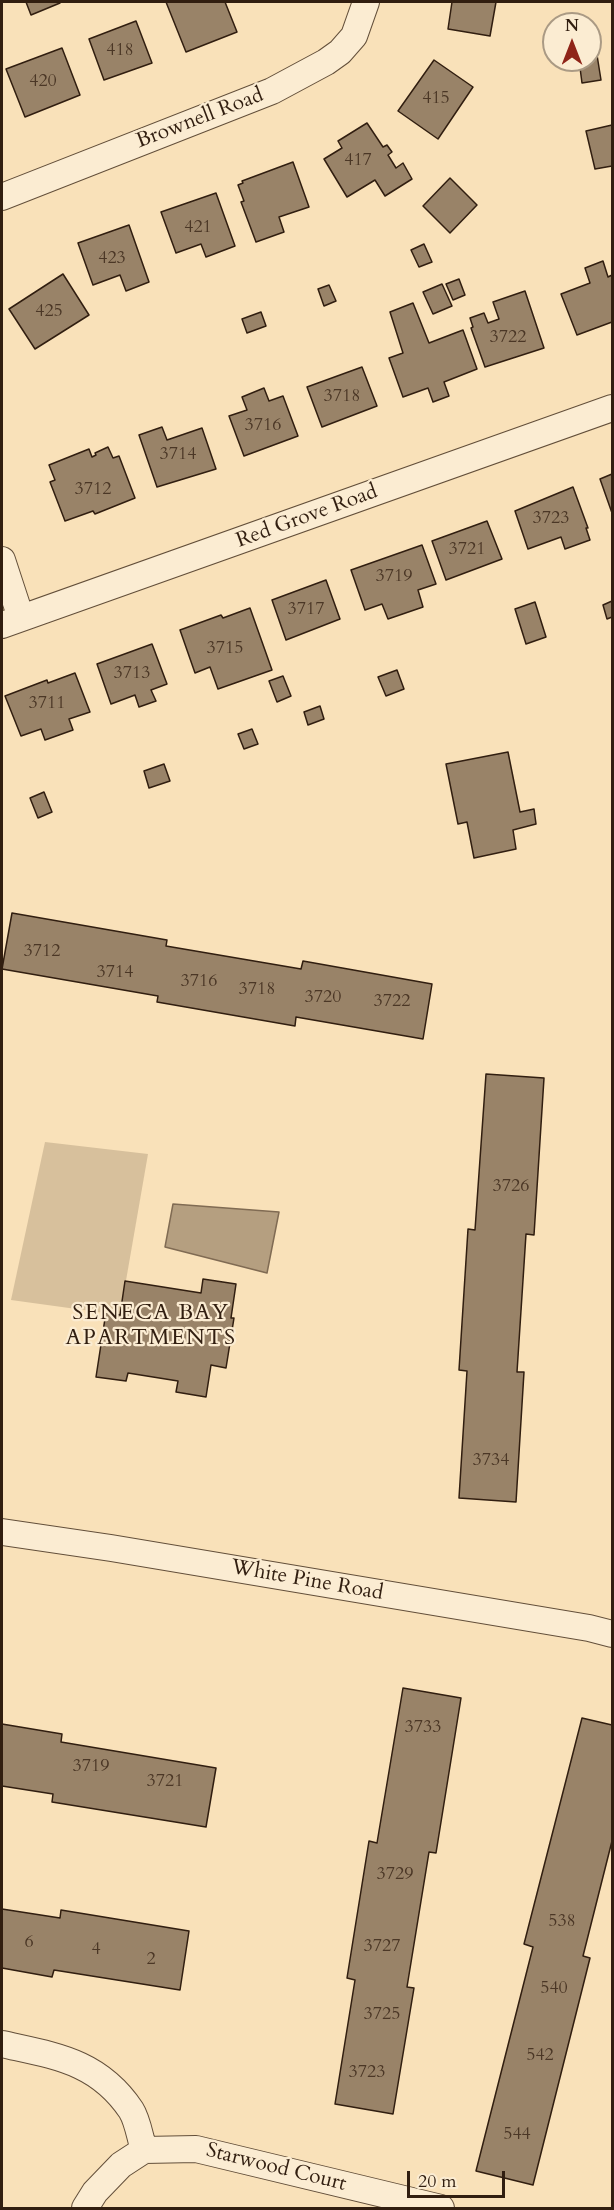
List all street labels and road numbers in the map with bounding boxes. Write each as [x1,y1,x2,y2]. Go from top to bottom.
street label: Brownell Road [133,83,267,155]
street label: Red Grove Road [233,480,381,554]
street label: White Pine Road [229,1555,385,1607]
street label: Starwood Court [203,2138,349,2198]

